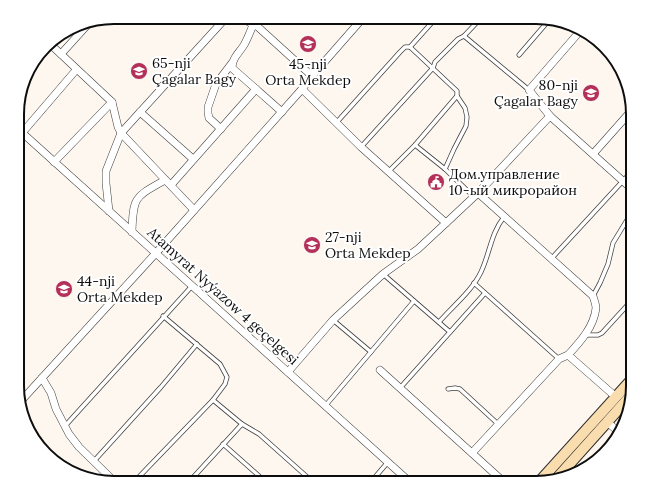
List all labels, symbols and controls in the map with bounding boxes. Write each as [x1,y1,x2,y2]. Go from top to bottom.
school or university icon: 45-nji Orta Mekdep [298,34,318,54]
place label: 65-nji Çagalar Bagy [152,54,237,88]
place label: 45-nji Orta Mekdep [265,55,351,89]
school or university icon: 65-nji Çagalar Bagy [129,61,149,81]
place label: 80-nji Çagalar Bagy [494,76,579,110]
school or university icon: 80-nji Çagalar Bagy [581,83,601,103]
place label: Дом.управление 10-ый микрорайон [449,165,577,199]
public building icon: Дом.управление 10-ый микрорайон [426,172,446,192]
street label: Atamyrat Nyýazow 4 geçelgesi [143,223,302,369]
place label: 27-nji Orta Mekdep [325,228,411,262]
school or university icon: 27-nji Orta Mekdep [302,235,322,255]
place label: 44-nji Orta Mekdep [77,272,163,306]
school or university icon: 44-nji Orta Mekdep [54,279,74,299]

